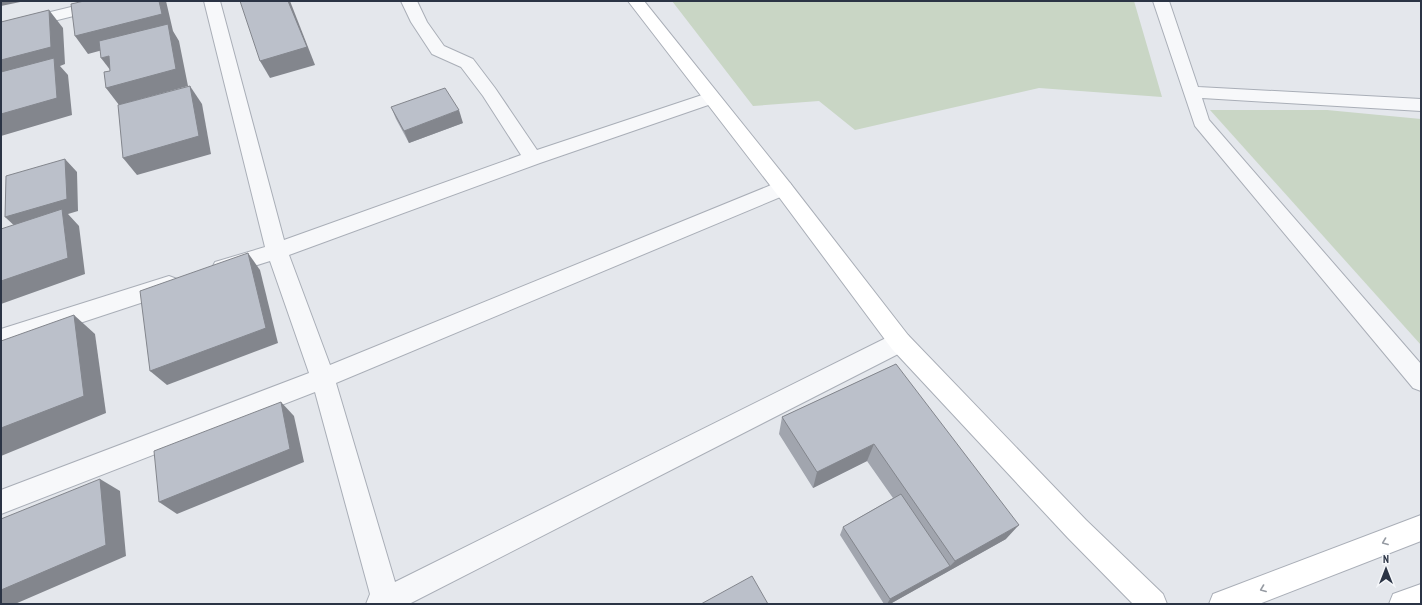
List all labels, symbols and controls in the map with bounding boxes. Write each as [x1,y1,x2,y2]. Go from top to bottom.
one-way arrow [1381,537,1388,545]
north arrow [1366,549,1406,589]
text: N [1383,552,1389,566]
one-way arrow [1260,584,1267,592]

